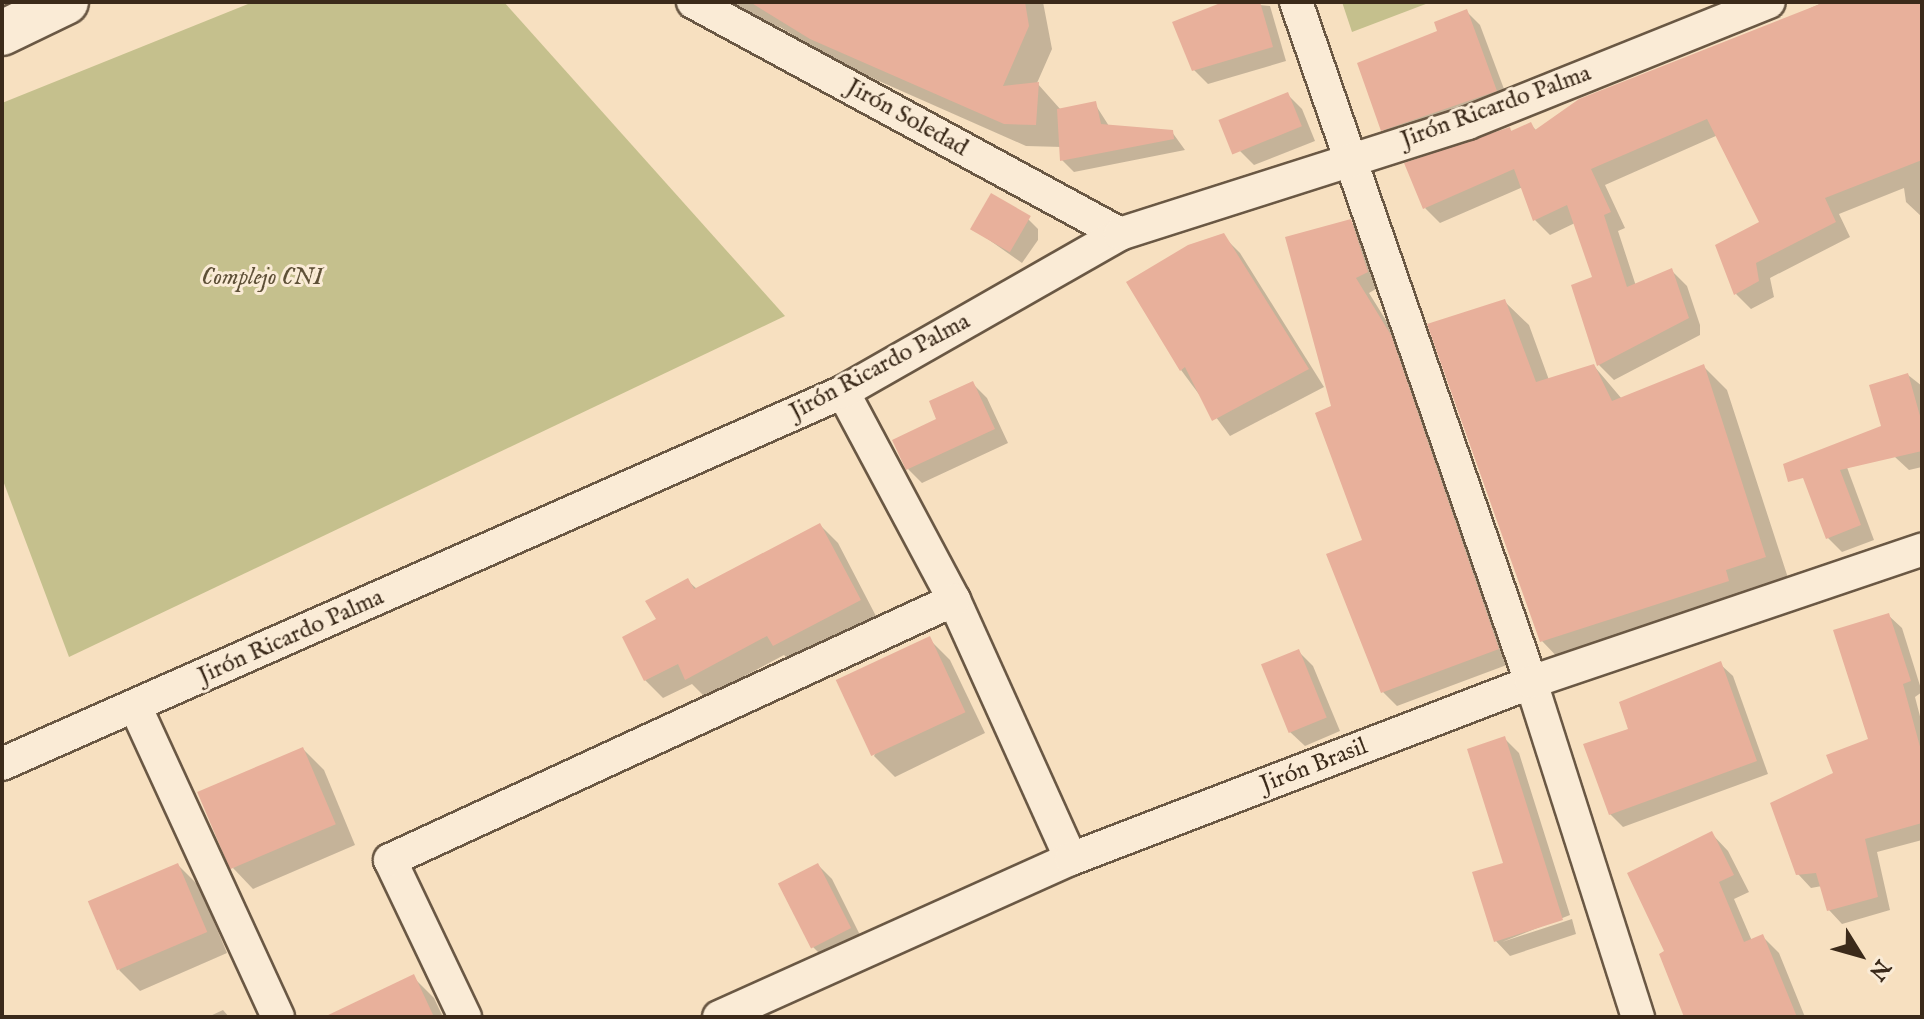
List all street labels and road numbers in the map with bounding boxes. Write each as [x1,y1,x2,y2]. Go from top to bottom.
street label: Jirón Ricardo Palma [1397,59,1595,155]
street label: Jirón Soledad [841,73,973,163]
street label: Jirón Ricardo Palma [785,307,975,427]
street label: Jirón Ricardo Palma [194,583,388,691]
street label: Jirón Brasil [1256,732,1372,800]

